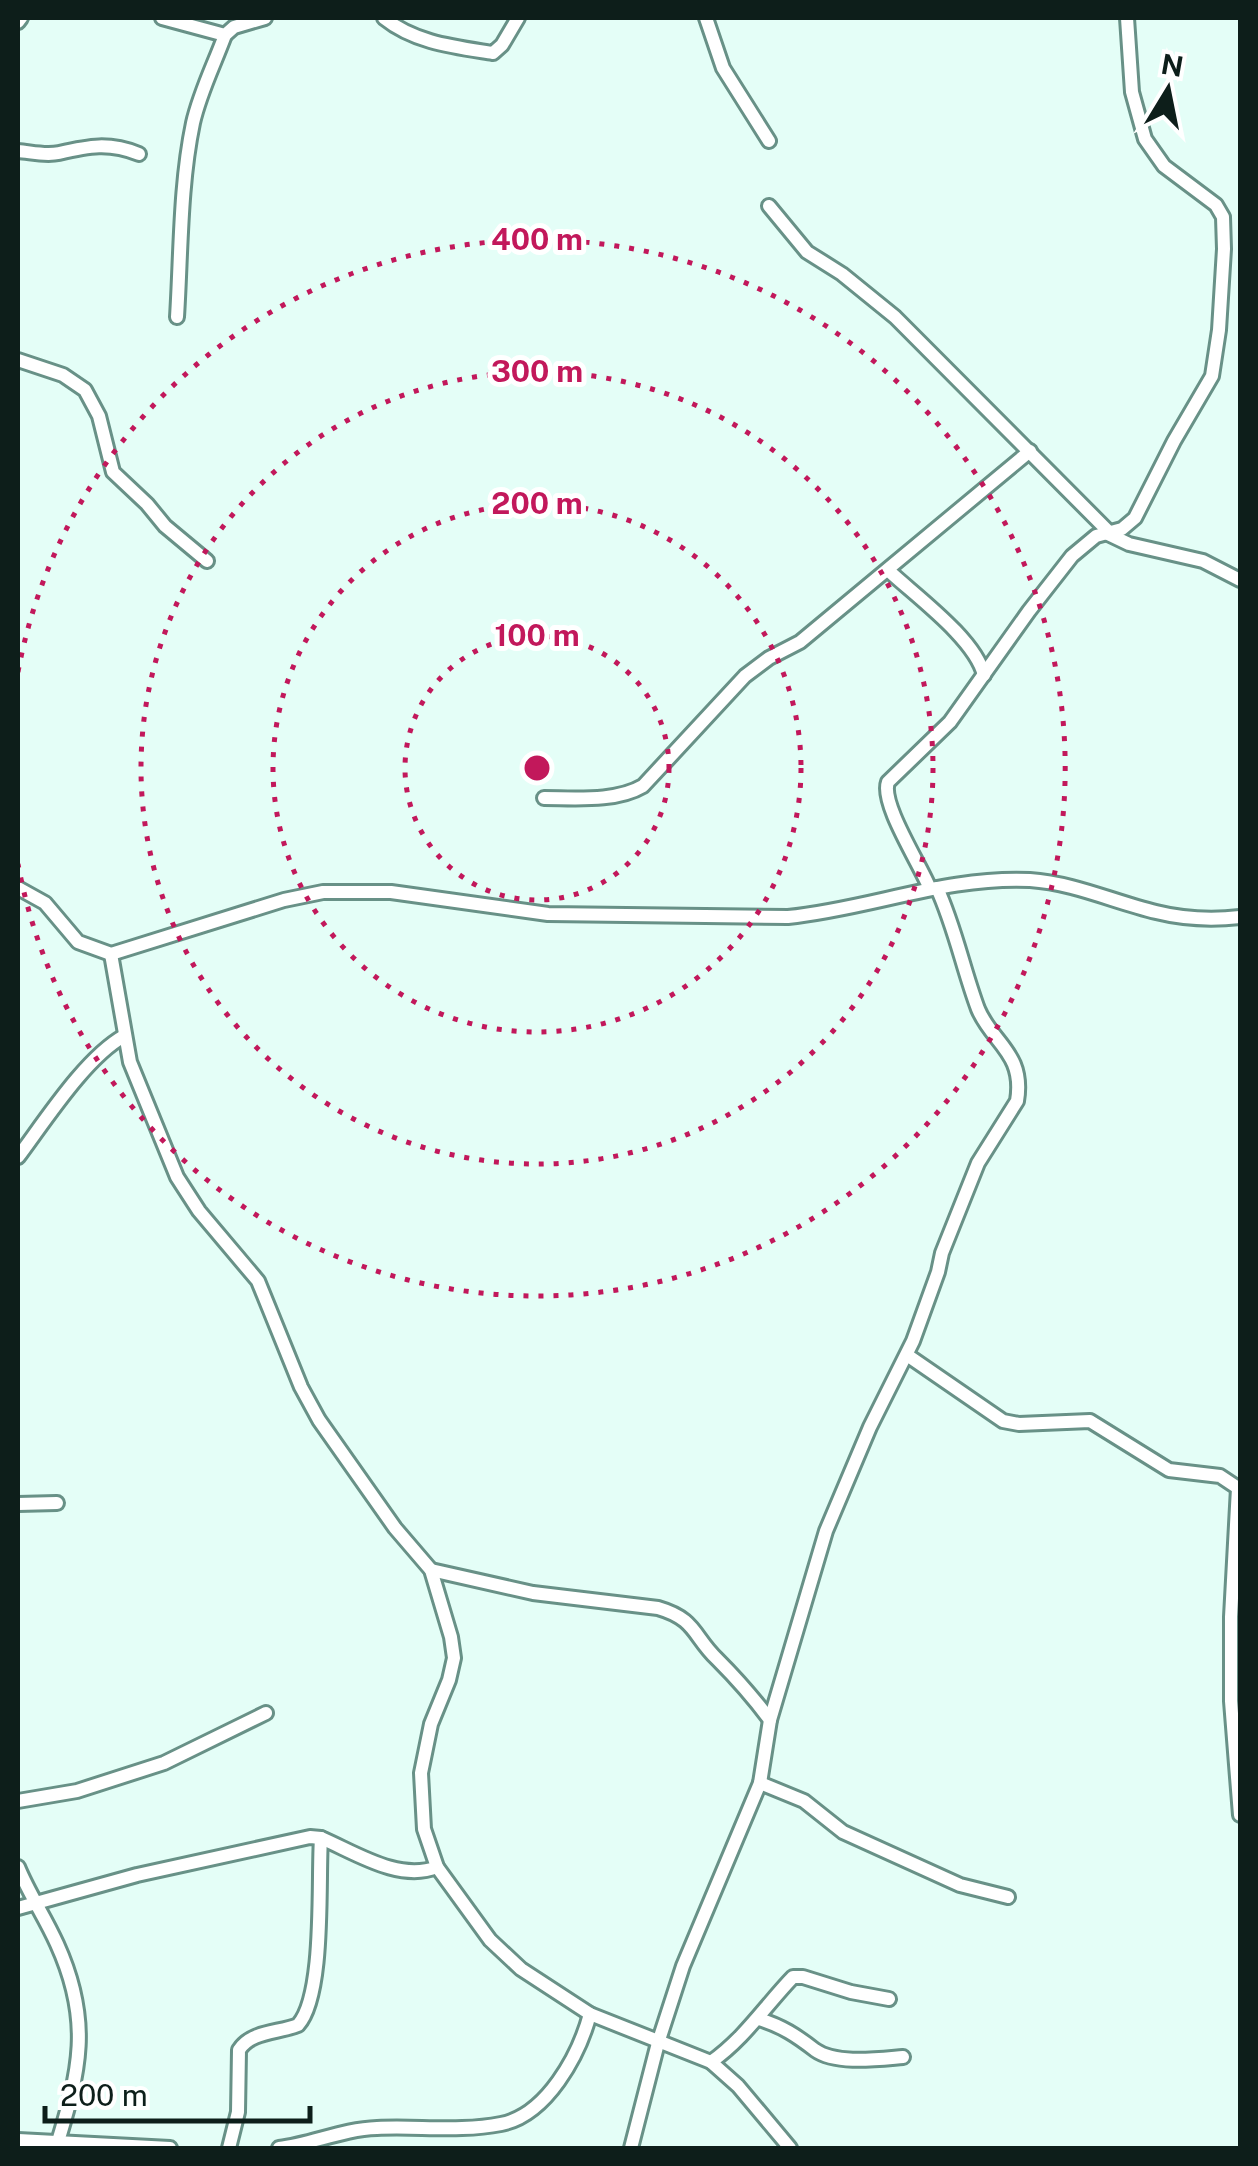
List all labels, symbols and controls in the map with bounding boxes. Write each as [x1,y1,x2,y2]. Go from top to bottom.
north arrow [1118,40,1218,140]
text: N [1159,47,1186,83]
text: 400 m [491,221,583,257]
text: 300 m [491,353,583,389]
text: 200 m [491,485,583,521]
text: 100 m [494,617,580,653]
centre of rings [519,750,555,786]
scale bar [45,2061,310,2123]
text: 200 m [60,2077,148,2113]

